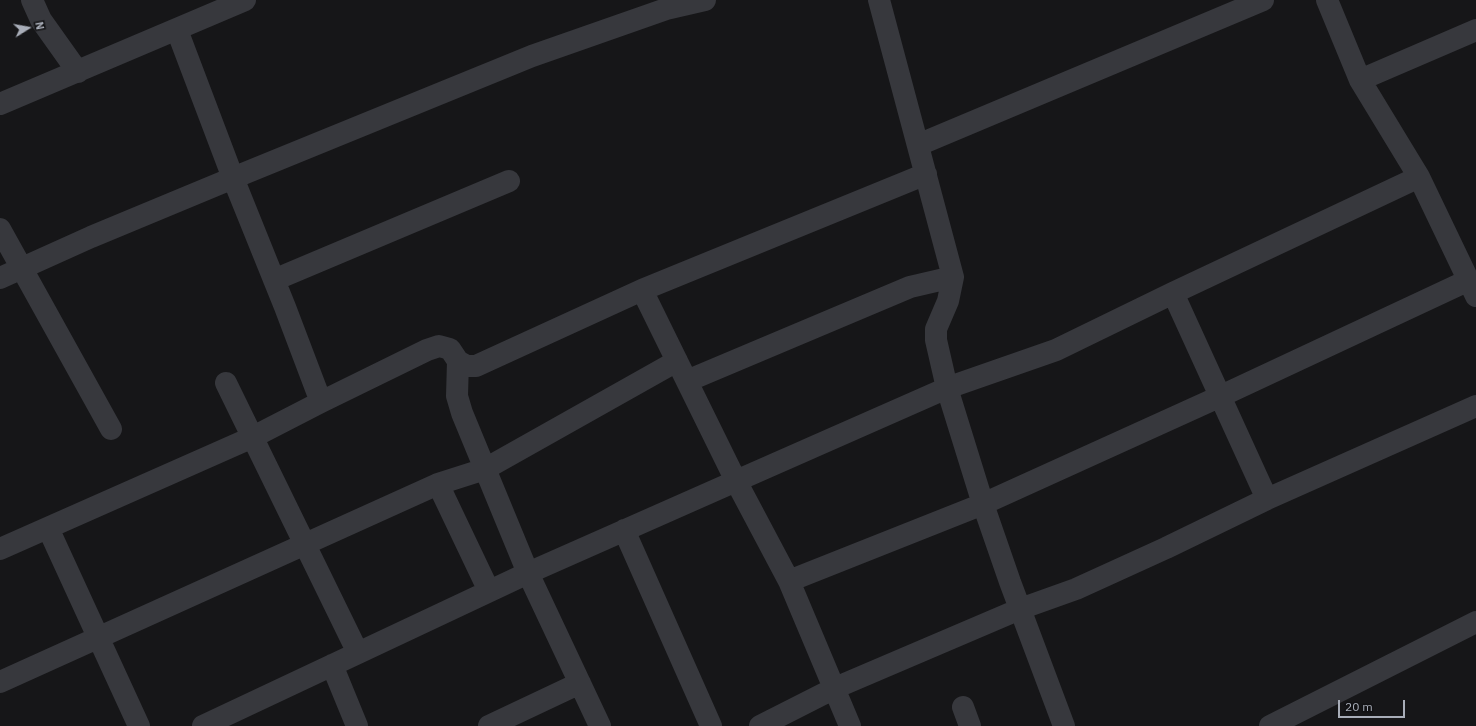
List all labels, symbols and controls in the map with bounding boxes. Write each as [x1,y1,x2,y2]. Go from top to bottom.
north arrow [8,8,48,48]
text: N [32,20,47,31]
scale bar [1340,692,1407,718]
text: 20 m [1345,699,1373,714]

